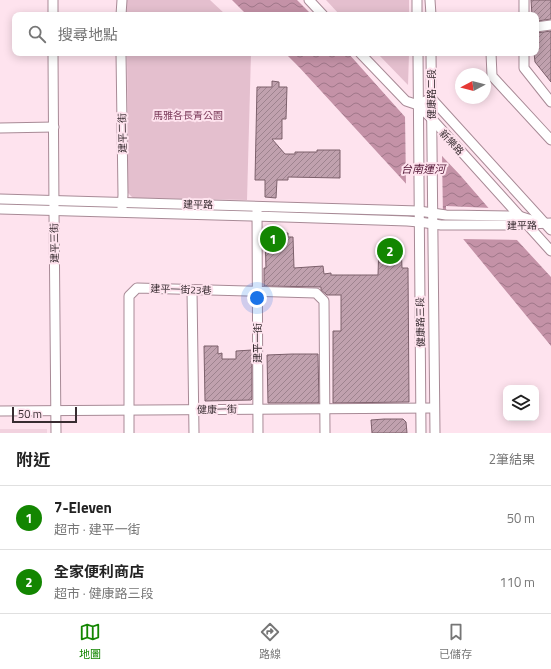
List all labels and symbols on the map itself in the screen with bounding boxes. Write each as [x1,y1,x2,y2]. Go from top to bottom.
north arrow [455,68,491,104]
street label: 健康路二段 [424,69,439,119]
park label: 馬雅各長青公園 [153,108,223,123]
street label: 建平二街 [115,113,130,153]
street label: 新樂路 [436,126,467,158]
water label: 台南運河 [401,161,447,177]
street label: 建平路 [183,197,213,212]
street label: 建平路 [507,218,537,233]
street label: 建平三街 [47,223,62,263]
pin: 1 [260,224,286,254]
pin: 2 [377,236,403,266]
street label: 建平一街23巷 [150,281,212,298]
your location [247,288,267,308]
street label: 健康路三段 [413,297,428,347]
street label: 建平一街 [250,323,265,363]
street label: 健康一街 [197,402,237,417]
scale bar [12,405,77,424]

